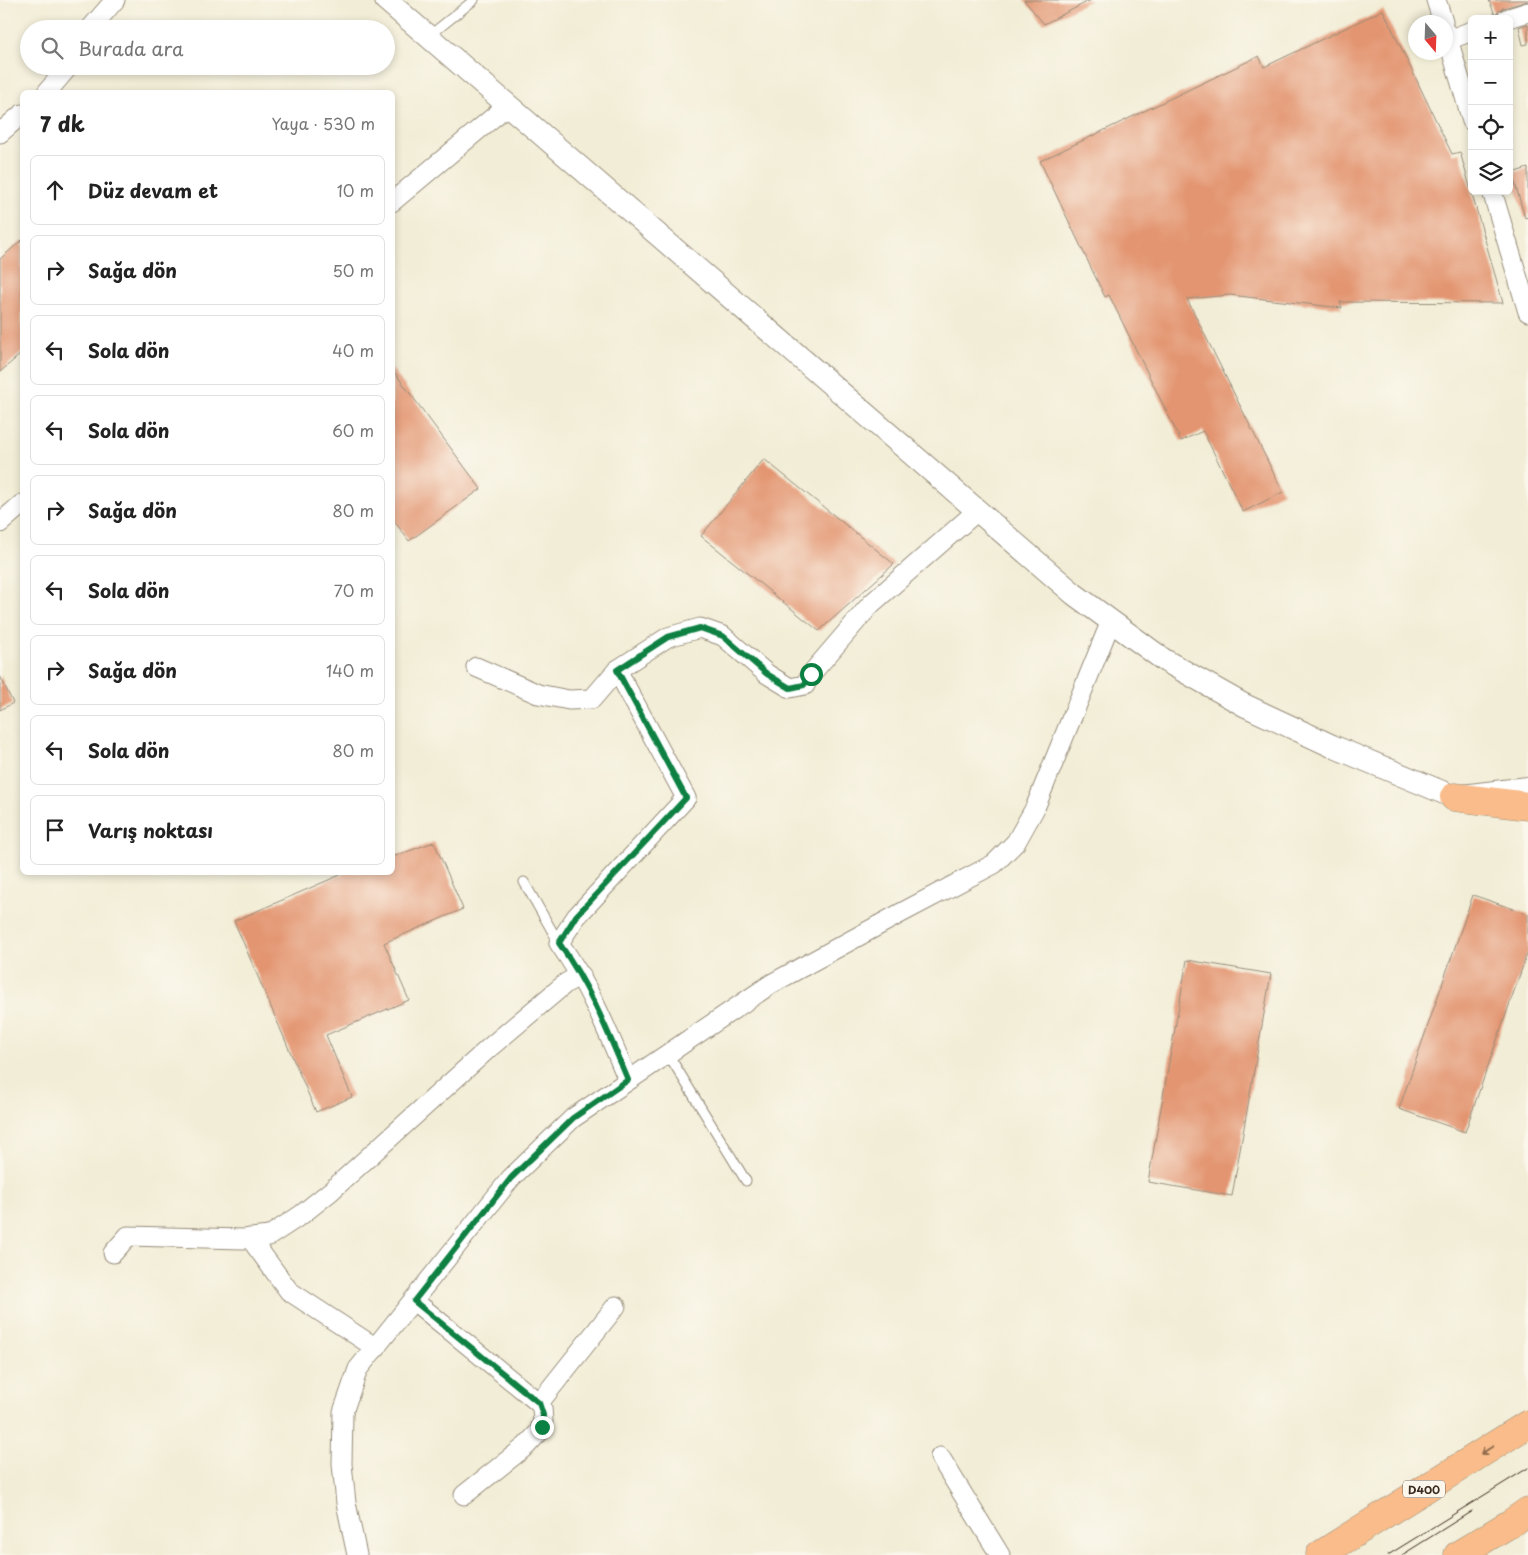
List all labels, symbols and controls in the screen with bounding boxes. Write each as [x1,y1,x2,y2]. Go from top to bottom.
north arrow [1408,15,1453,60]
map controls [1468,15,1513,195]
button: + [1468,15,1513,60]
search box [20,20,395,75]
icon: search [38,34,66,62]
text: Burada ara [78,34,183,62]
button: − [1468,60,1513,105]
button: locate [1468,105,1513,150]
text: 7 dk [40,107,85,139]
text: Yaya · 530 m [272,111,375,135]
button: layers [1468,150,1513,195]
icon: ahead [41,176,69,204]
text: Düz devam et [88,176,218,204]
text: 10 m [337,178,374,202]
icon: right [41,256,69,284]
text: Sağa dön [88,256,177,284]
text: 50 m [333,258,374,282]
icon: left [41,336,69,364]
text: Sola dön [88,336,169,364]
text: 40 m [332,338,374,362]
icon: left [41,416,69,444]
text: Sola dön [88,416,169,444]
text: 60 m [332,418,374,442]
icon: right [41,496,69,524]
text: Sağa dön [88,496,177,524]
text: 80 m [332,498,374,522]
icon: left [41,576,69,604]
text: Sola dön [88,576,169,604]
text: 70 m [334,578,374,602]
icon: right [41,656,69,684]
text: Sağa dön [88,656,177,684]
text: 140 m [326,658,374,682]
route start [800,663,823,686]
icon: left [41,736,69,764]
text: Sola dön [88,736,169,764]
text: 80 m [332,738,374,762]
icon: arrive [41,816,69,844]
text: Varış noktası [88,816,213,844]
route end [531,1416,554,1439]
one-way arrow [1480,1445,1494,1455]
road number: D400 [1403,1480,1445,1498]

